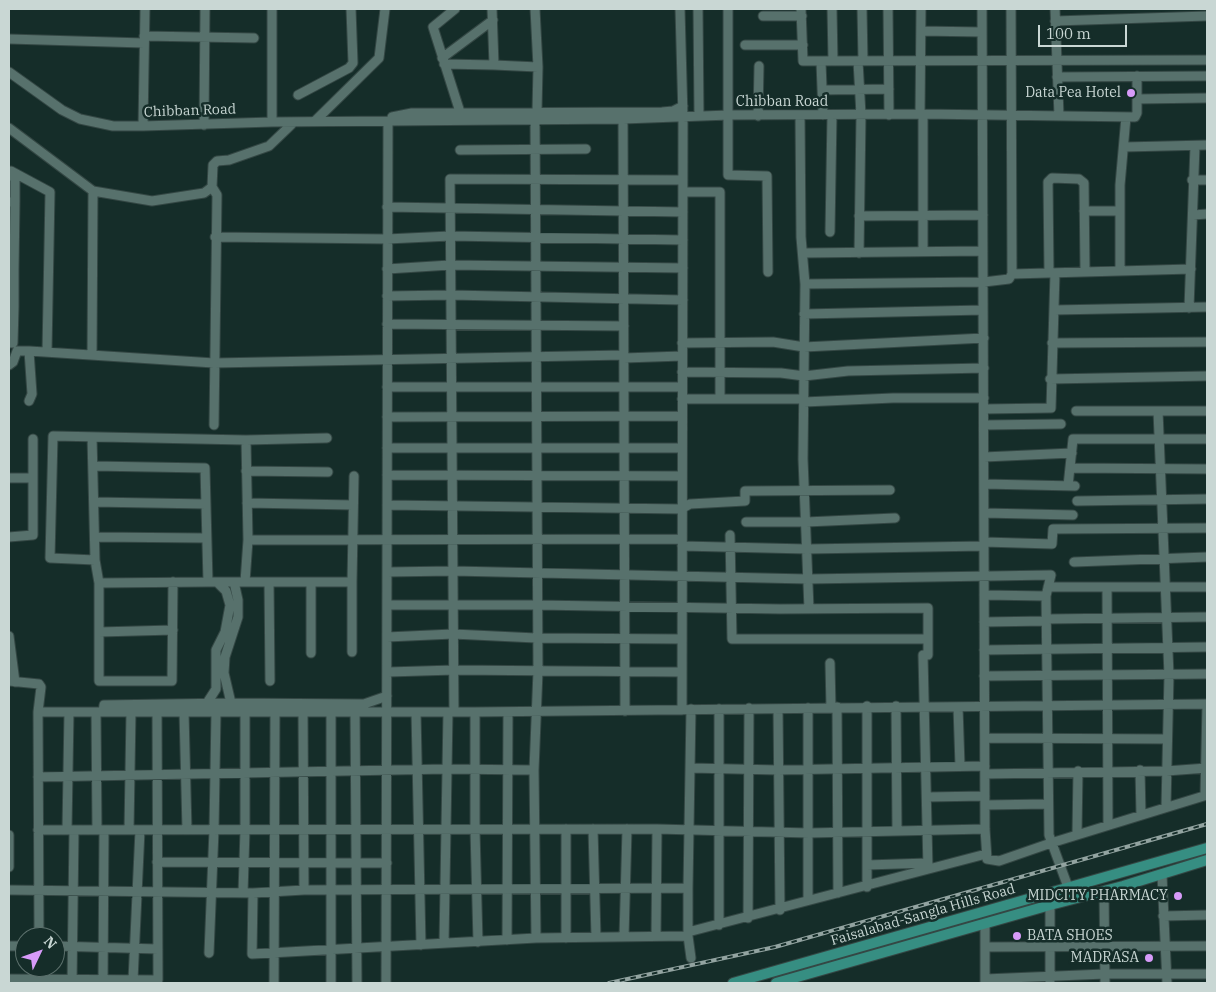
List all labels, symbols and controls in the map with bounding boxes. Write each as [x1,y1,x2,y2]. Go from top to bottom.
scale bar [1041,15,1130,47]
text: 100 m [1046,24,1091,43]
place label: Data Pea Hotel [1025,85,1121,101]
marker: Data Pea Hotel [1125,87,1137,99]
street label: Chibban Road [736,94,828,110]
street label: Chibban Road [144,101,236,121]
street label: Faisalabad-Sangla Hills Road [829,881,1017,949]
place label: MIDCITY PHARMACY [1027,888,1168,904]
marker: MIDCITY PHARMACY [1172,890,1184,902]
north arrow [15,927,65,977]
place label: BATA SHOES [1027,928,1113,944]
marker: BATA SHOES [1011,930,1023,942]
text: N [40,932,61,953]
place label: MADRASA [1070,950,1139,966]
marker: MADRASA [1143,952,1155,964]

